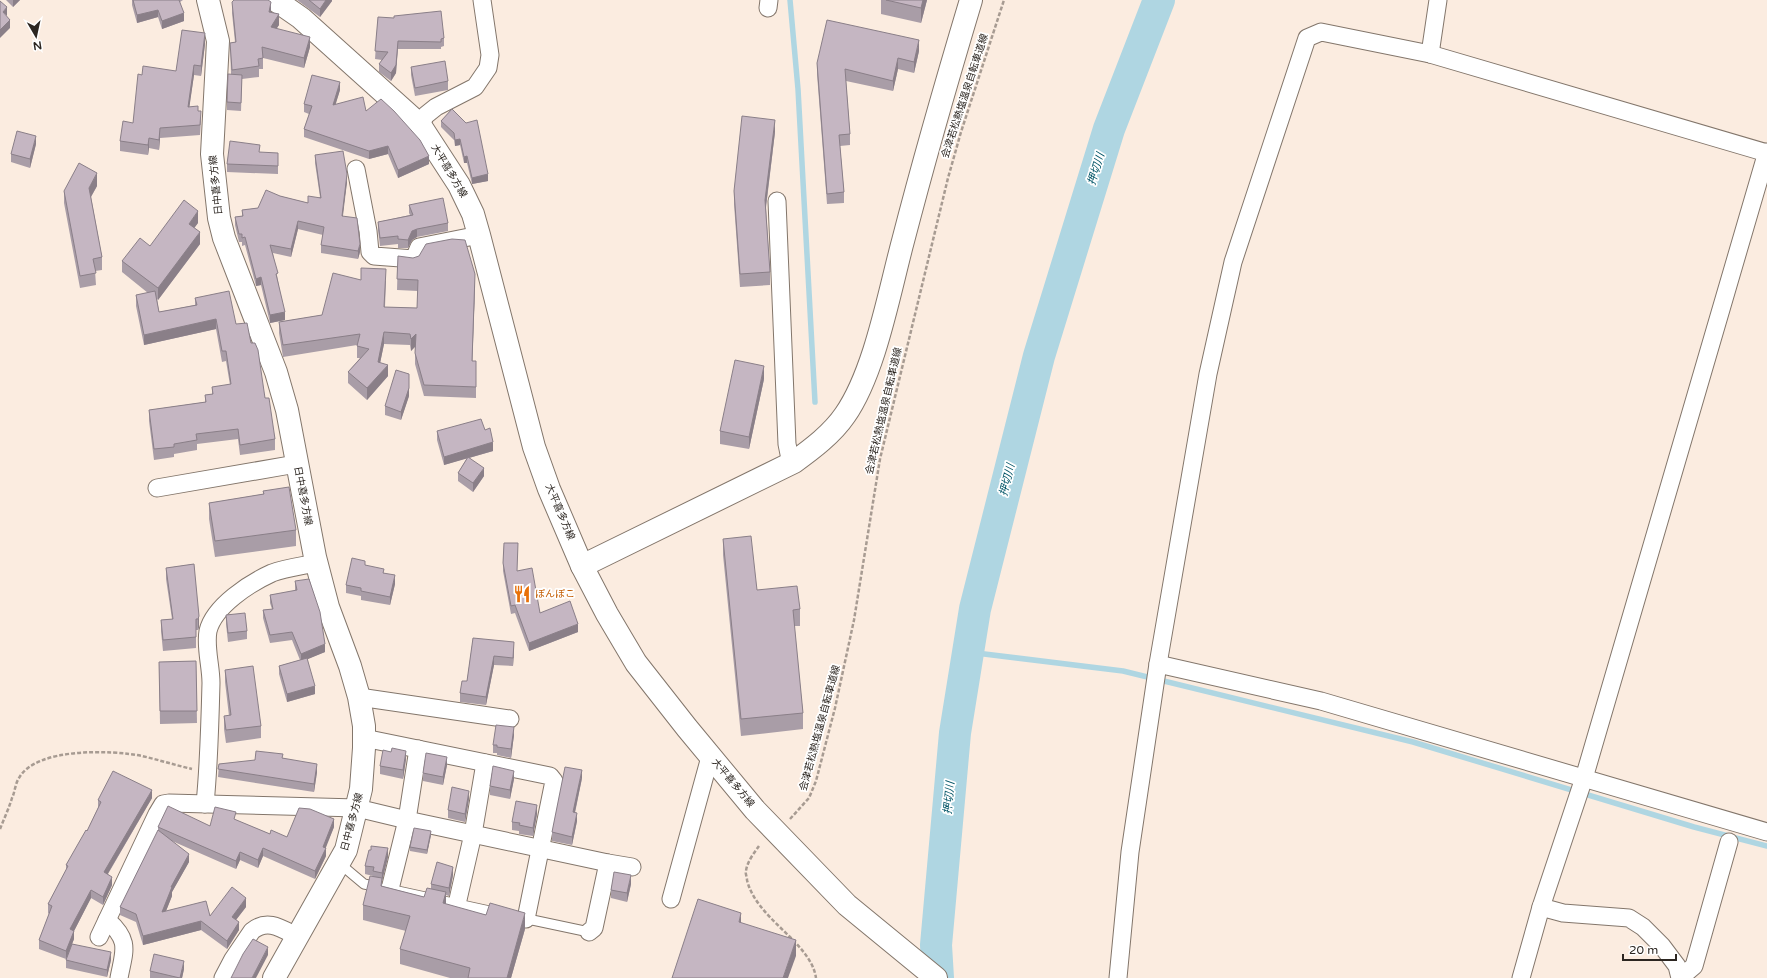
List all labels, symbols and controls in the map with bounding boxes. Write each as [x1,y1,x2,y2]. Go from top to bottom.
north arrow [16,16,56,56]
street label: 会津若松熱塩温泉自転車道線 [939,32,991,160]
text: N [32,38,43,52]
street label: 大平喜多方線 [428,142,470,200]
water label: 押切川 [1085,150,1107,187]
street label: 日中喜多方線 [207,155,225,215]
street label: 会津若松熱塩温泉自転車道線 [864,346,904,476]
water label: 押切川 [997,461,1018,498]
street label: 日中喜多方線 [291,465,315,527]
street label: 大平喜多方線 [543,482,577,542]
restaurant icon: ぽんぽこ [512,584,532,604]
place label: ぽんぽこ [535,588,575,600]
street label: 会津若松熱塩温泉自転車道線 [797,664,843,792]
street label: 大平喜多方線 [709,756,757,810]
water label: 押切川 [941,780,957,815]
street label: 日中喜多方線 [338,791,366,853]
scale bar [1623,936,1676,962]
text: 20 m [1629,943,1658,957]

